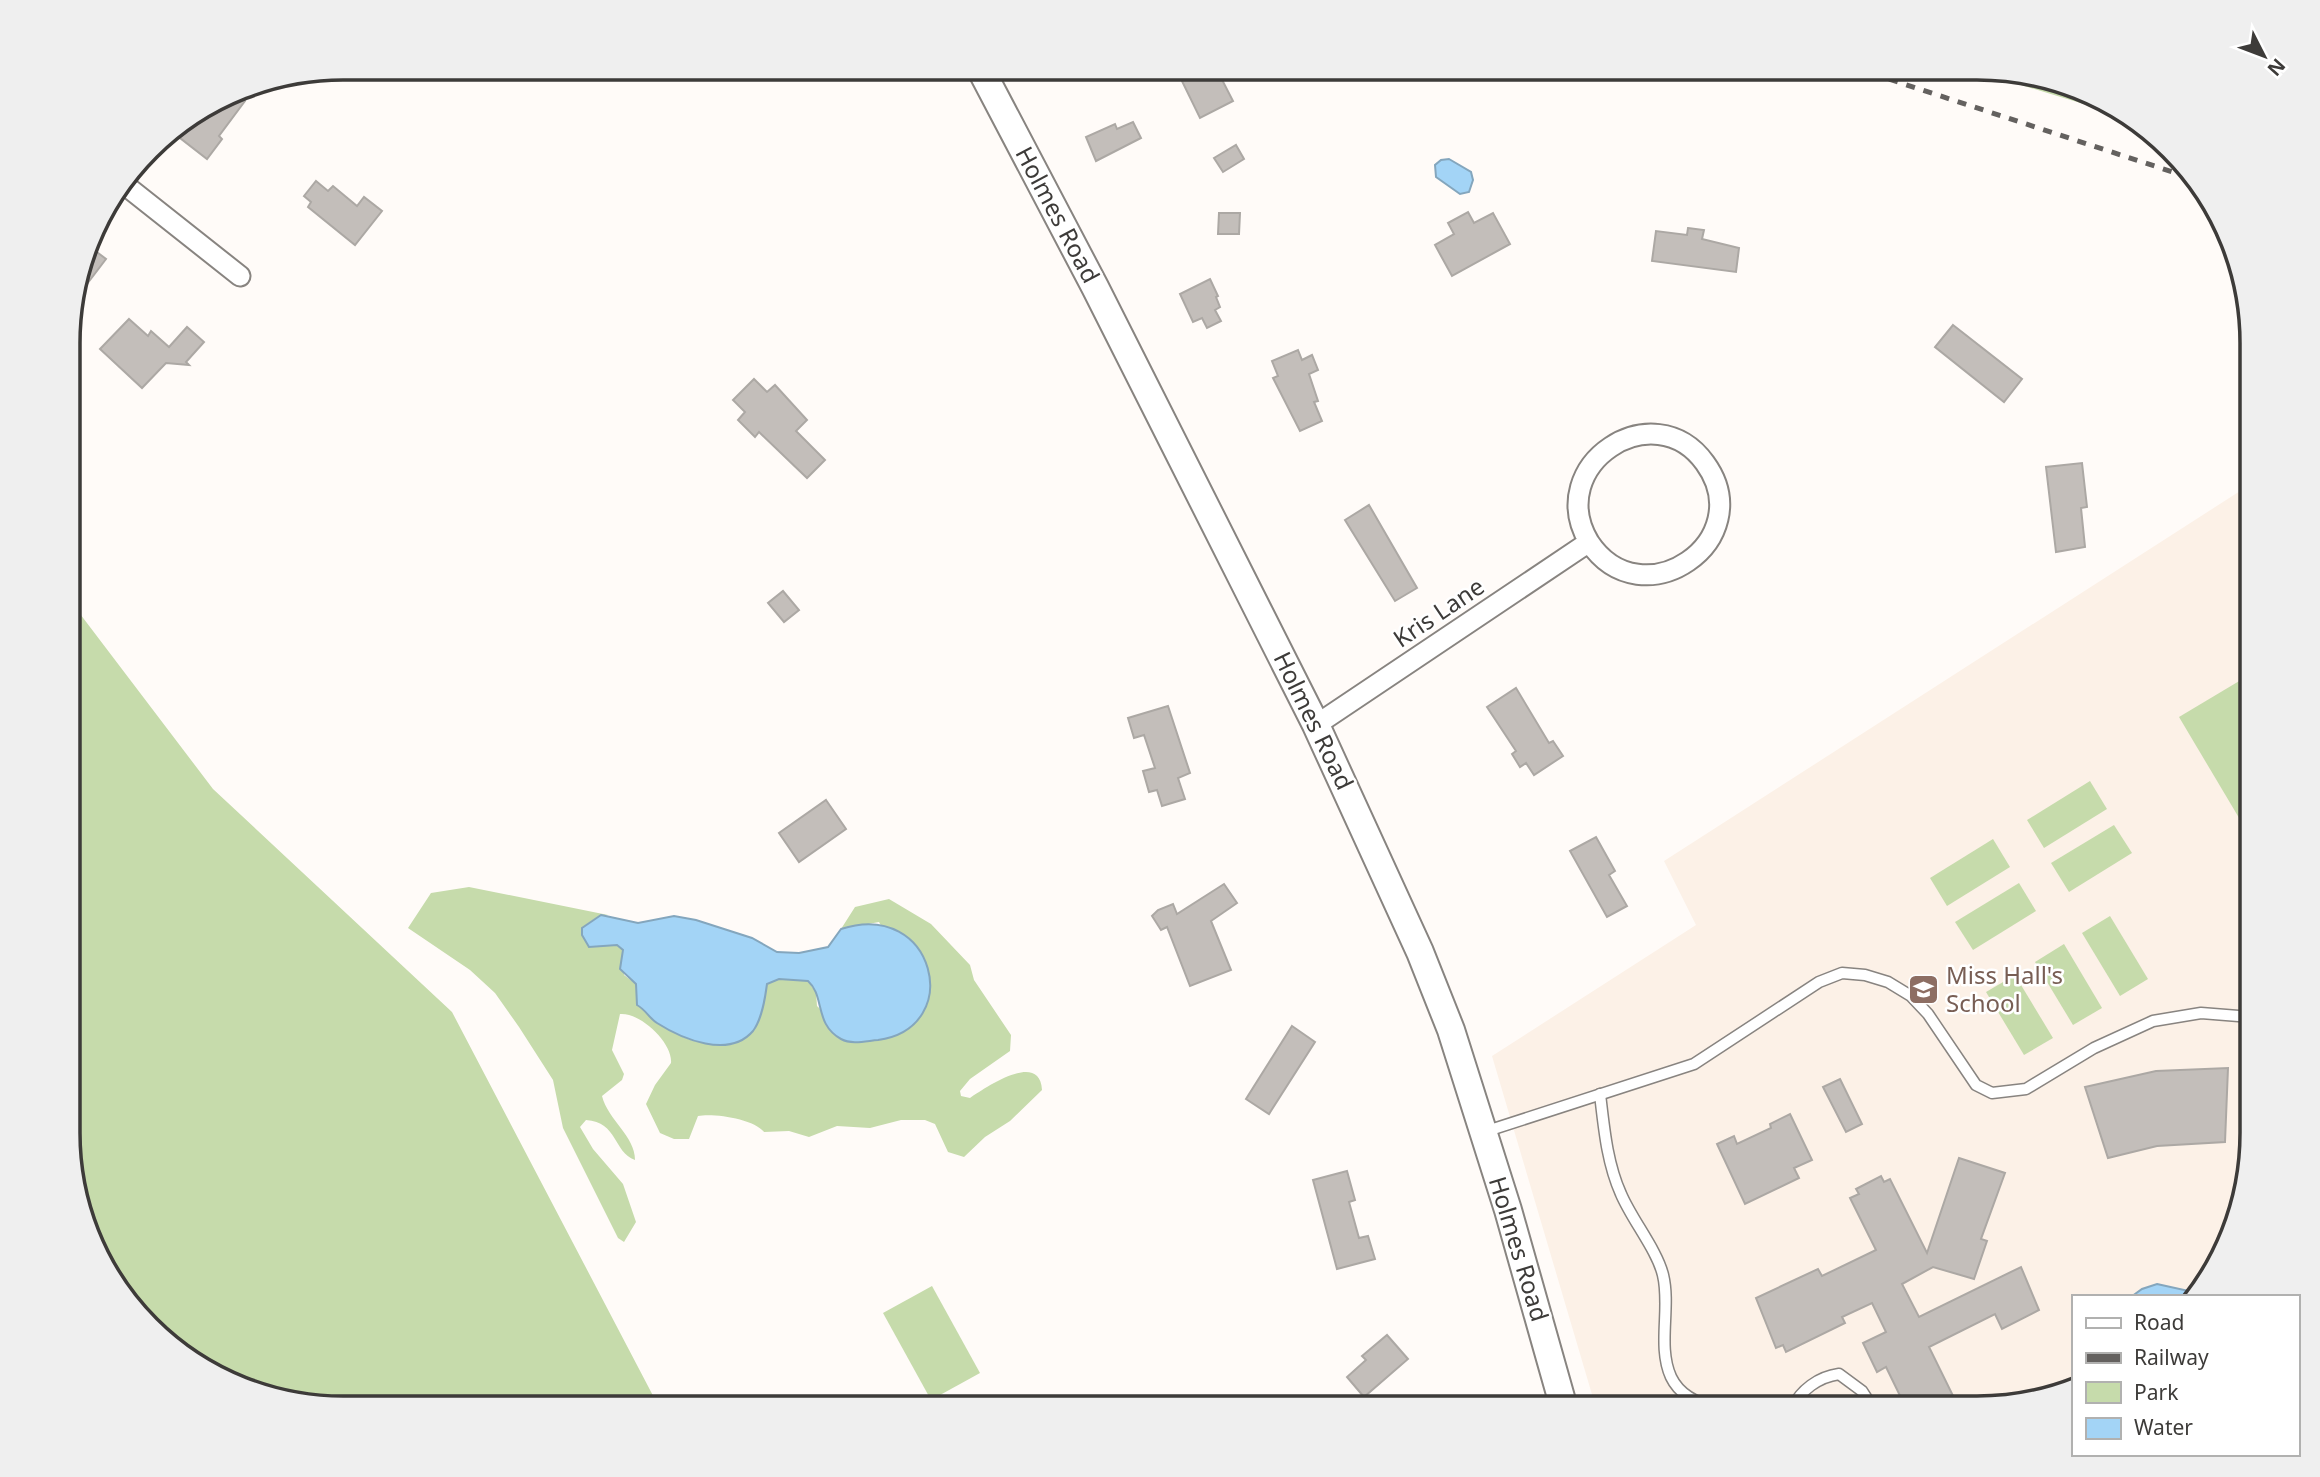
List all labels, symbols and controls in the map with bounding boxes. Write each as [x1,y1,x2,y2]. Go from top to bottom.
north arrow [2229,21,2299,91]
text: N [2262,53,2291,82]
street label: Holmes Road [1009,140,1108,288]
street label: Kris Lane [1386,569,1490,654]
street label: Holmes Road [1267,646,1362,795]
place label: Miss Hall's School [1946,958,2063,1019]
school or university icon: Miss Hall's School [1906,973,1940,1007]
street label: Holmes Road [1482,1172,1557,1325]
legend [2072,1295,2299,1456]
text: Road [2134,1308,2184,1336]
text: Railway [2134,1343,2209,1371]
text: Park [2134,1378,2179,1406]
text: Water [2134,1413,2193,1441]

